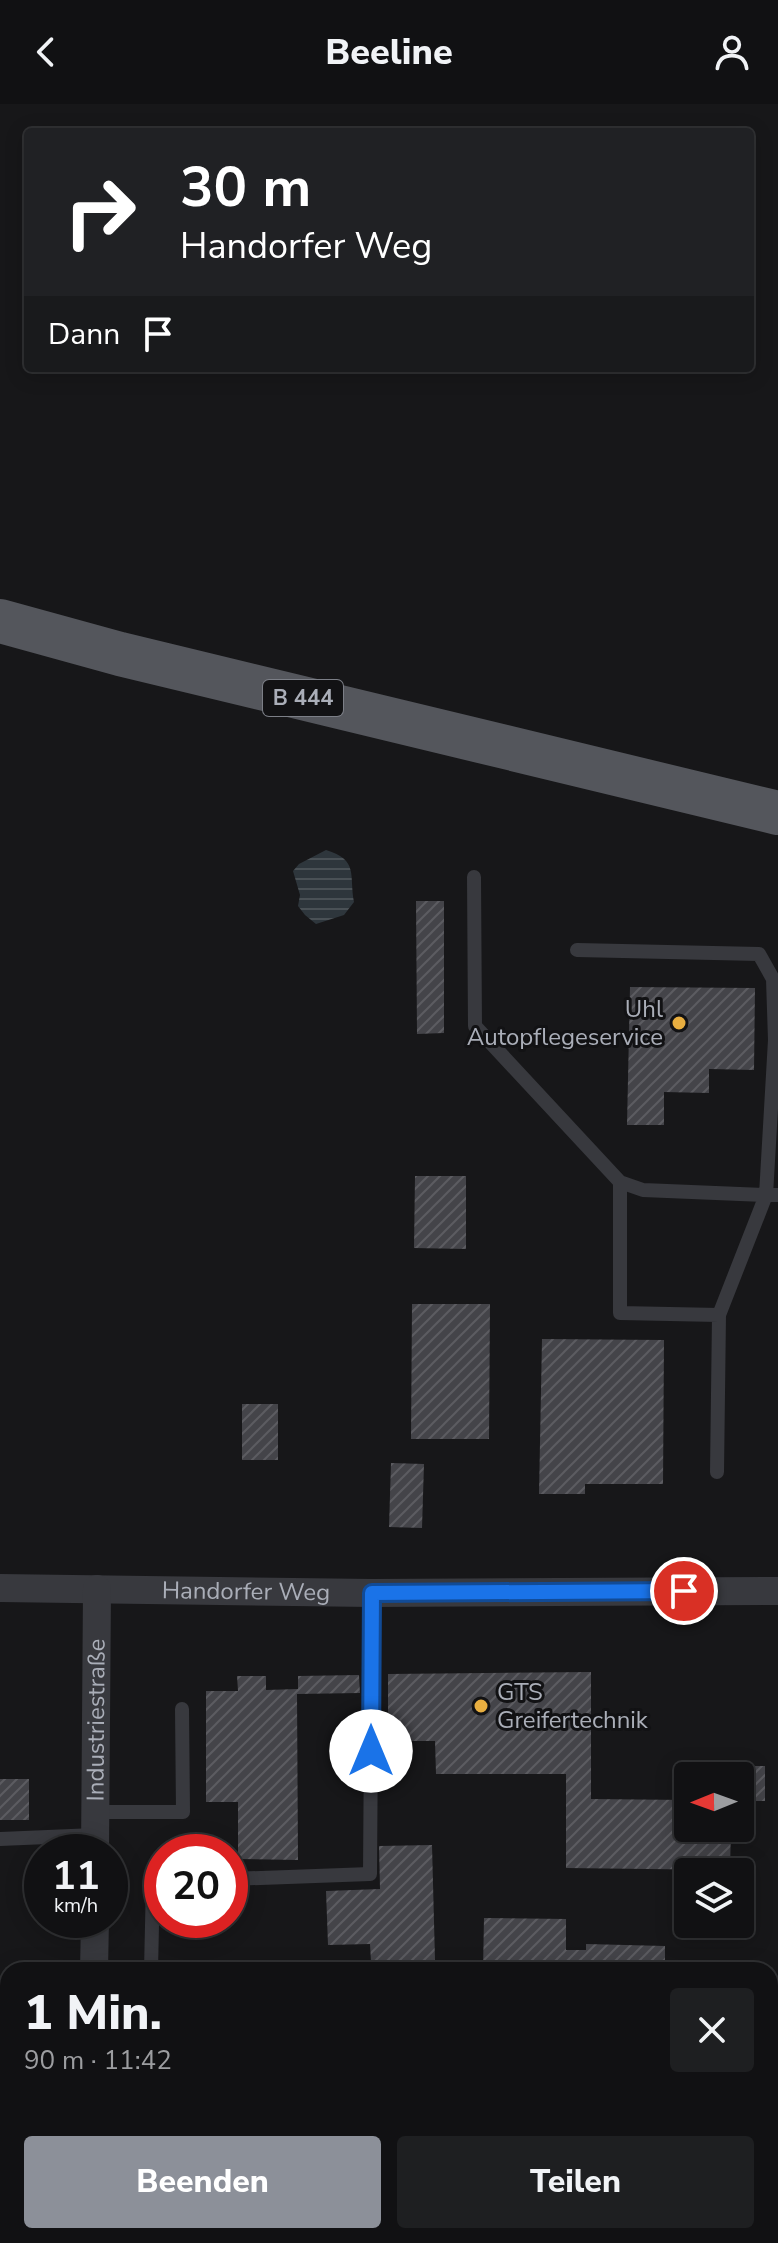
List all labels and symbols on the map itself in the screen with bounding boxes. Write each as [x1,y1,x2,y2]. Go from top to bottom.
road number: B 444 [263,680,343,716]
place label: Uhl Autopflegeservice [467,993,663,1053]
marker: Uhl Autopflegeservice [670,1014,688,1032]
pin [650,1557,718,1625]
street label: Handorfer Weg [162,1574,330,1608]
street label: Industriestraße [79,1639,113,1801]
place label: GTS Greifertechnik [497,1676,649,1736]
marker: GTS Greifertechnik [472,1697,490,1715]
position arrow [329,1709,413,1793]
north arrow [674,1762,754,1842]
speed limit sign: 20 [144,1834,248,1938]

